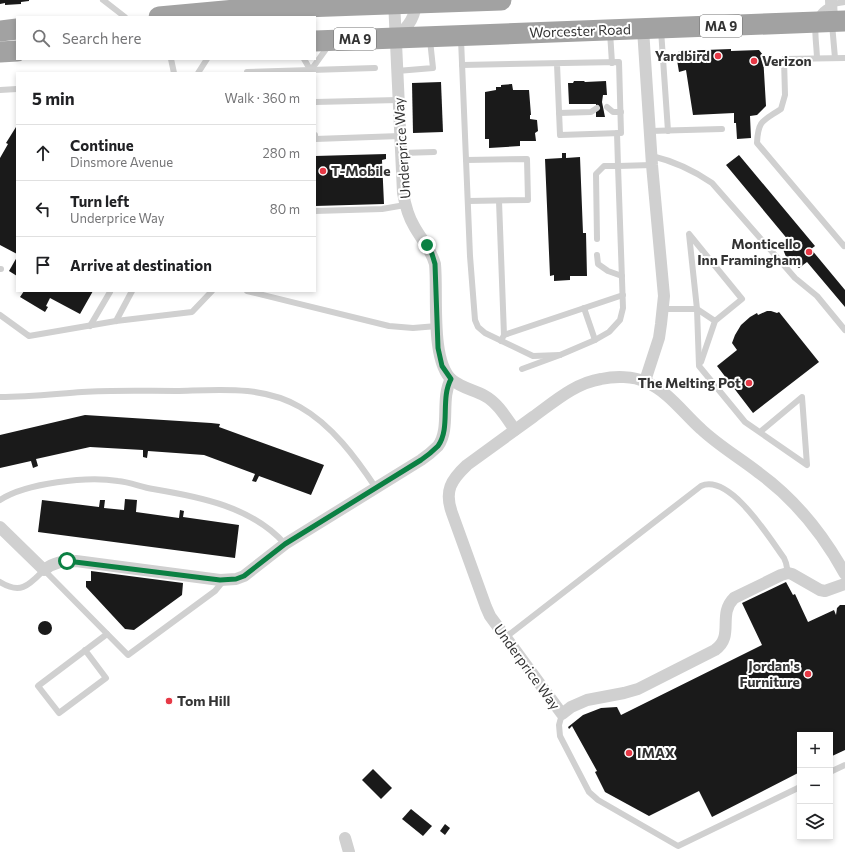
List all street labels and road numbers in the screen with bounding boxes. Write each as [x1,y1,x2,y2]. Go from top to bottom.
road number: MA 9 [700,15,742,37]
street label: Worcester Road [529,20,631,41]
road number: MA 9 [334,28,376,50]
street label: Underprice Way [389,97,414,199]
street label: Underprice Way [491,621,564,713]

